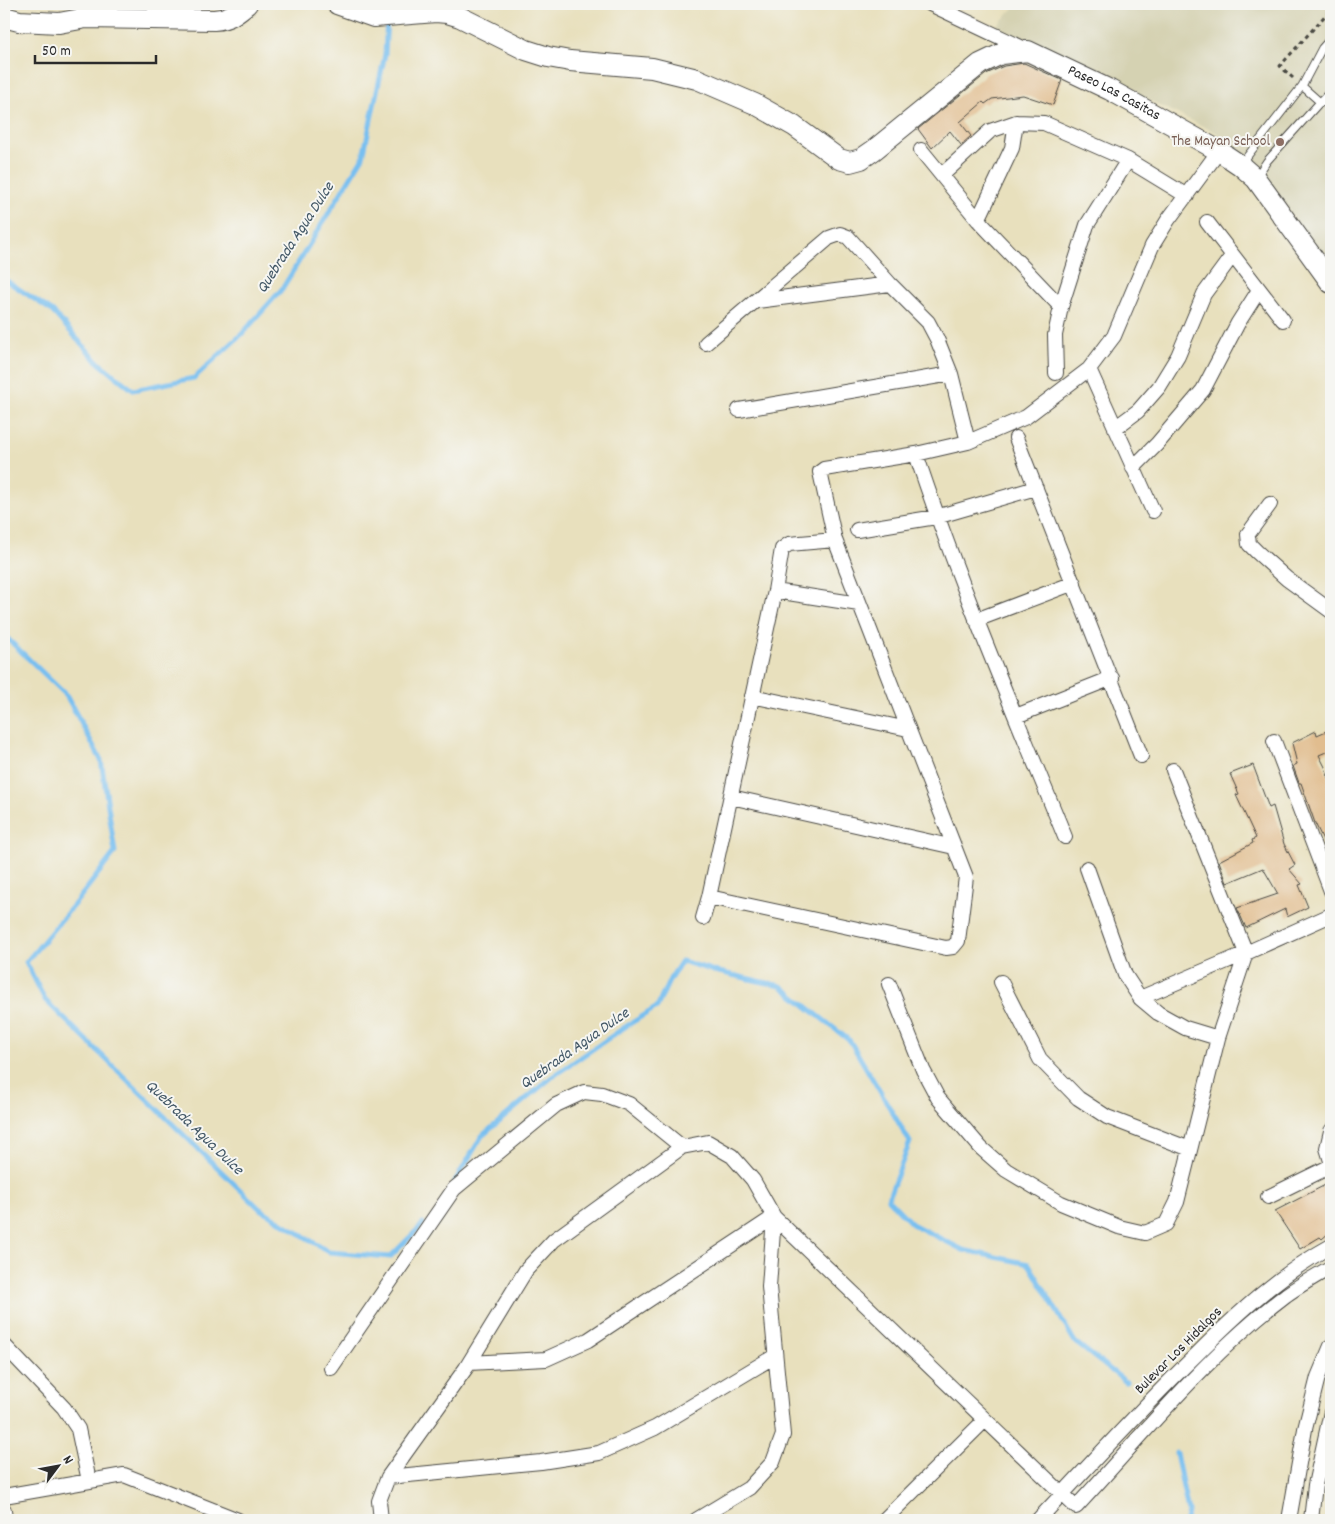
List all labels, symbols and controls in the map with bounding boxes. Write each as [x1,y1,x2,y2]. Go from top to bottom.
scale bar [35,32,156,64]
text: 50 m [42,41,71,63]
street label: Paseo Las Casitas [1064,60,1164,127]
place label: The Mayan School [1171,131,1270,153]
marker: The Mayan School [1274,136,1286,148]
water label: Quebrada Agua Dulce [251,177,341,298]
water label: Quebrada Agua Dulce [516,1002,635,1095]
water label: Quebrada Agua Dulce [140,1075,249,1182]
street label: Bulevar Los Hidalgos [1130,1302,1228,1400]
north arrow [32,1442,82,1492]
text: N [57,1452,78,1468]

